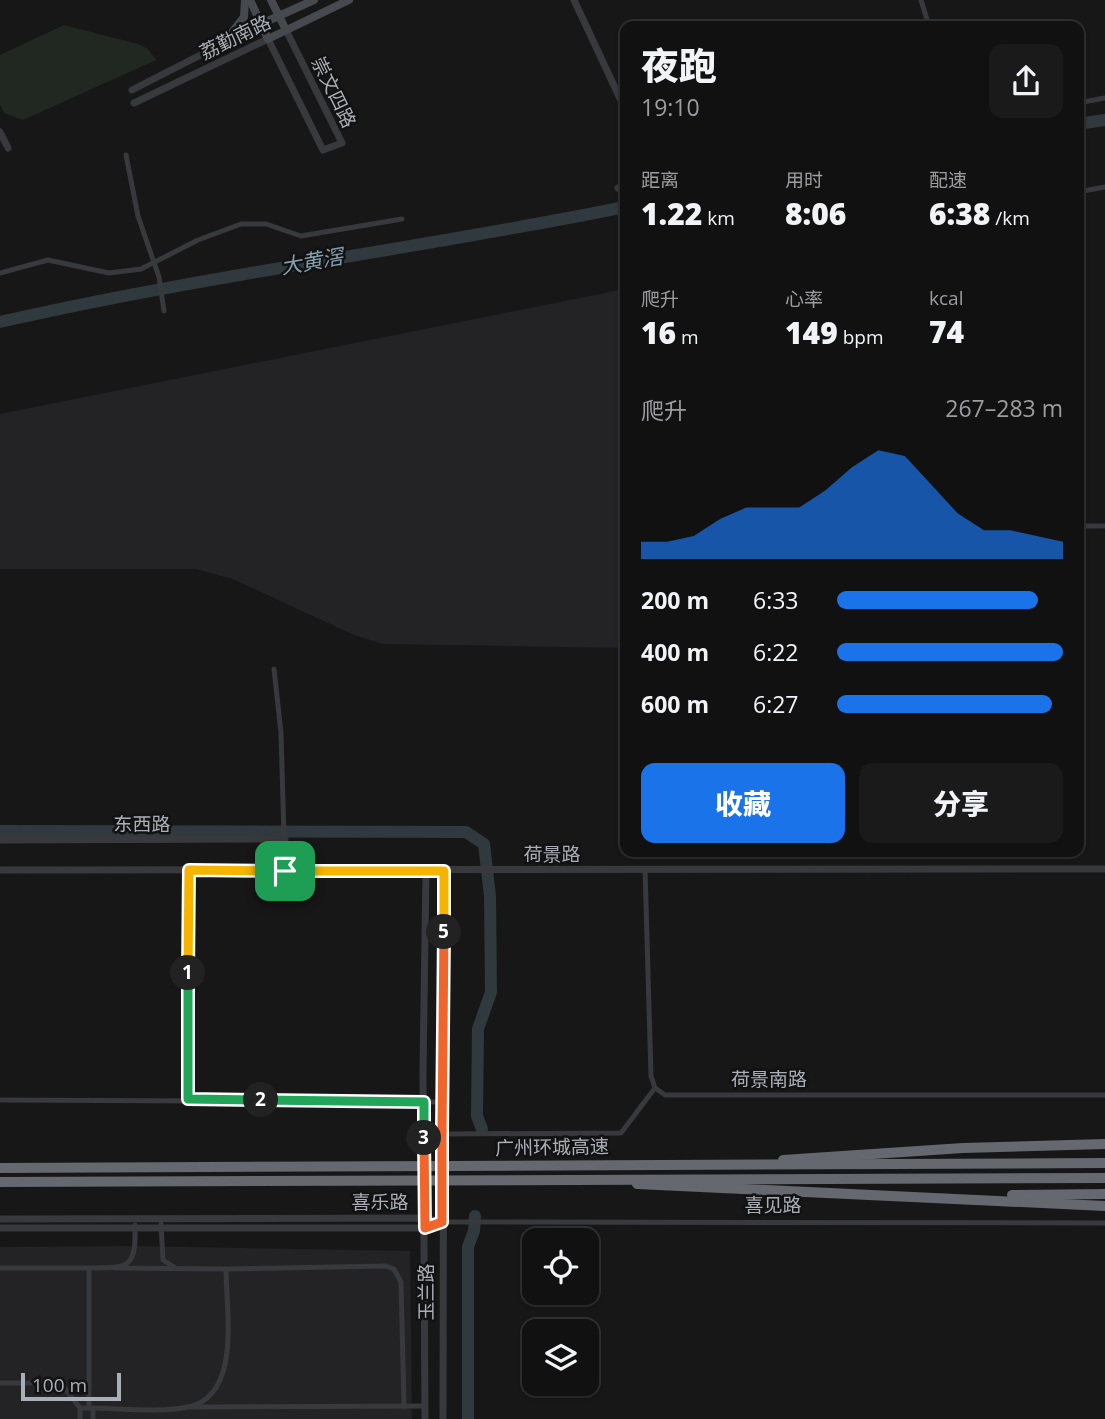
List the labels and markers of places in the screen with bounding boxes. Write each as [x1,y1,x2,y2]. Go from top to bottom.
pin [255,841,315,901]
pin: 5 [426,914,462,950]
pin: 1 [170,956,206,990]
pin: 2 [244,1082,278,1118]
pin: 3 [406,1120,442,1156]

